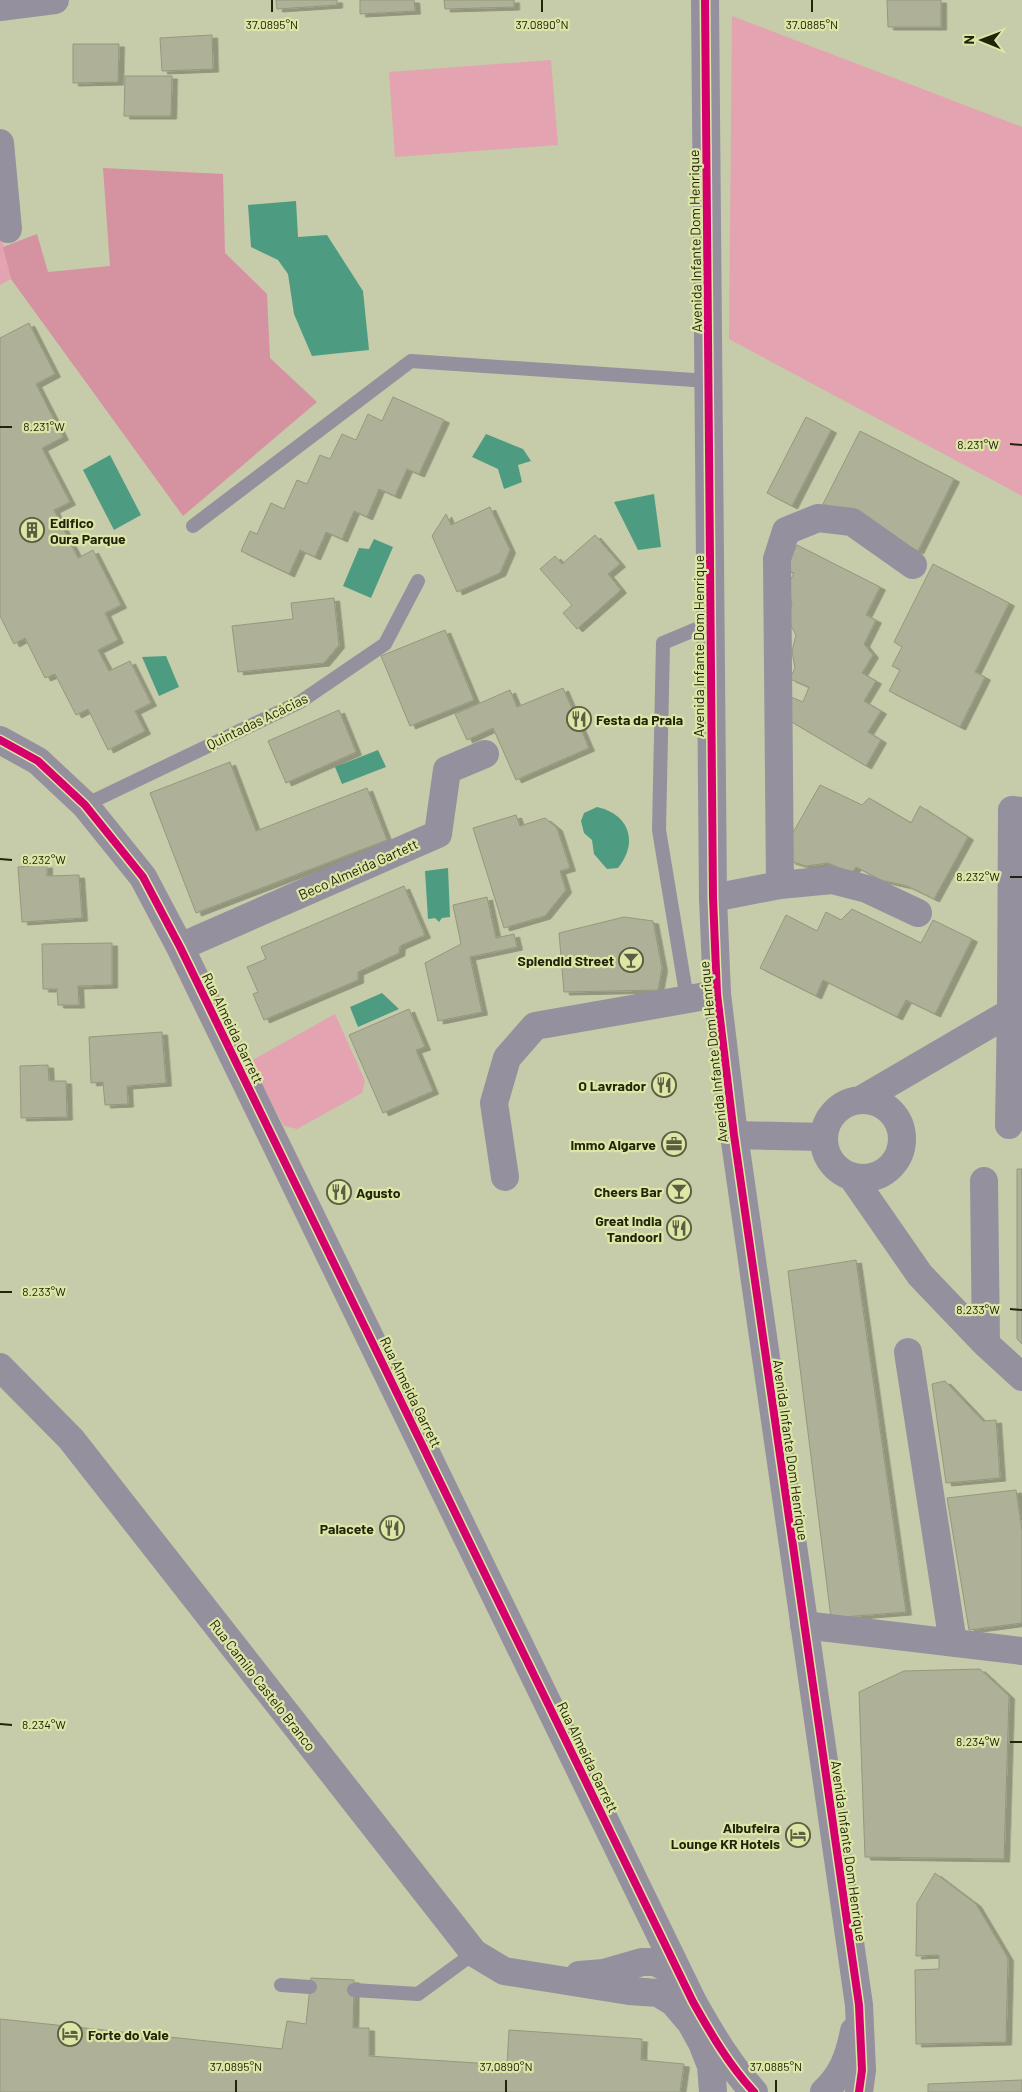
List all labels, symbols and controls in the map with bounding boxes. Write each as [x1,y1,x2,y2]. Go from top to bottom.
north arrow [957,15,1007,65]
text: 37.0895°N [246,17,298,31]
text: 37.0890°N [516,17,569,31]
text: 37.0885°N [786,17,838,31]
text: N [960,35,977,45]
street label: Avenida Infante Dom Henrique [685,150,705,332]
text: 8.231°W [23,419,65,433]
text: 8.231°W [957,437,999,451]
place label: Edifico Oura Parque [50,514,126,547]
building icon: Edifico Oura Parque [19,517,45,543]
street label: Avenida Infante Dom Henrique [690,555,707,737]
street label: Quintadas Acácias [204,689,311,753]
restaurant icon: Festa da Praia [566,706,592,732]
place label: Festa da Praia [596,711,683,728]
street label: Beco Almeida Gartett [296,835,420,903]
text: 8.232°W [22,852,66,866]
text: 8.232°W [956,869,1000,883]
bar icon: Splendid Street [618,947,644,973]
place label: Splendid Street [518,952,614,969]
street label: Avenida Infante Dom Henrique [695,960,731,1144]
street label: Rua Almeida Garrett [199,970,267,1086]
restaurant icon: O Lavrador [651,1072,677,1098]
place label: O Lavrador [578,1077,647,1094]
office icon: Immo Algarve [661,1131,687,1157]
place label: Immo Algarve [570,1136,656,1153]
bar icon: Cheers Bar [666,1178,692,1204]
restaurant icon: Agusto [326,1179,352,1205]
place label: Cheers Bar [594,1183,663,1200]
place label: Agusto [356,1184,401,1201]
place label: Great India Tandoori [595,1212,662,1245]
restaurant icon: Great India Tandoori [666,1215,692,1241]
text: 8.233°W [22,1284,66,1298]
text: 8.233°W [956,1302,1000,1316]
street label: Rua Almeida Garrett [377,1334,445,1450]
street label: Avenida Infante Dom Henrique [770,1358,812,1542]
restaurant icon: Palacete [379,1515,405,1541]
place label: Palacete [320,1520,374,1537]
street label: Rua Camilo Castelo Branco [206,1616,320,1754]
street label: Rua Almeida Garrett [554,1699,622,1815]
text: 8.234°W [22,1717,66,1731]
text: 8.234°W [956,1734,1000,1748]
street label: Avenida Infante Dom Henrique [828,1759,870,1943]
place label: Albufeira Lounge KR Hotels [671,1819,780,1852]
hotel icon: Albufeira Lounge KR Hotels [785,1822,811,1848]
hotel icon: Forte do Vale [57,2021,83,2047]
place label: Forte do Vale [88,2026,169,2043]
text: 37.0895°N [210,2059,262,2073]
text: 37.0890°N [480,2059,533,2073]
text: 37.0885°N [750,2059,802,2073]

